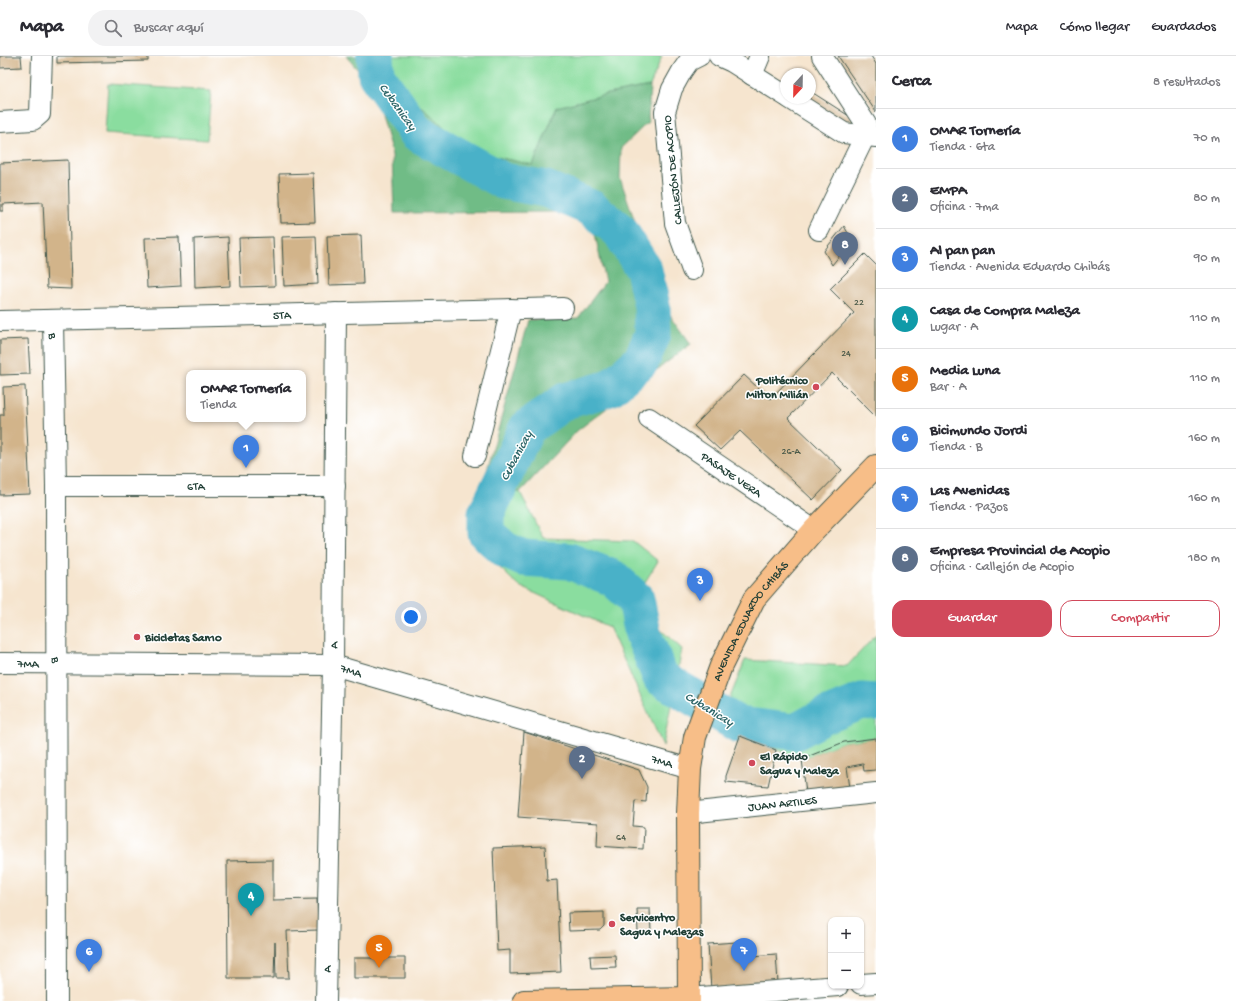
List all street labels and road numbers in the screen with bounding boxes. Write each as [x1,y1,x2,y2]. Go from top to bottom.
street label: CALLEJÓN DE ACOPIO [661,114,687,225]
street label: 5TA [273,309,292,324]
street label: B [44,332,58,340]
street label: PASAJE VERA [697,450,765,502]
street label: 6TA [187,481,206,495]
street label: AVENIDA EDUARDO CHIBÁS [711,559,793,683]
street label: A [328,641,342,649]
street label: B [47,656,61,664]
street label: 7MA [16,658,40,672]
street label: 7MA [337,662,364,682]
street label: 7MA [648,753,675,773]
street label: JUAN ARTILES [747,794,818,816]
street label: A [322,964,336,973]

